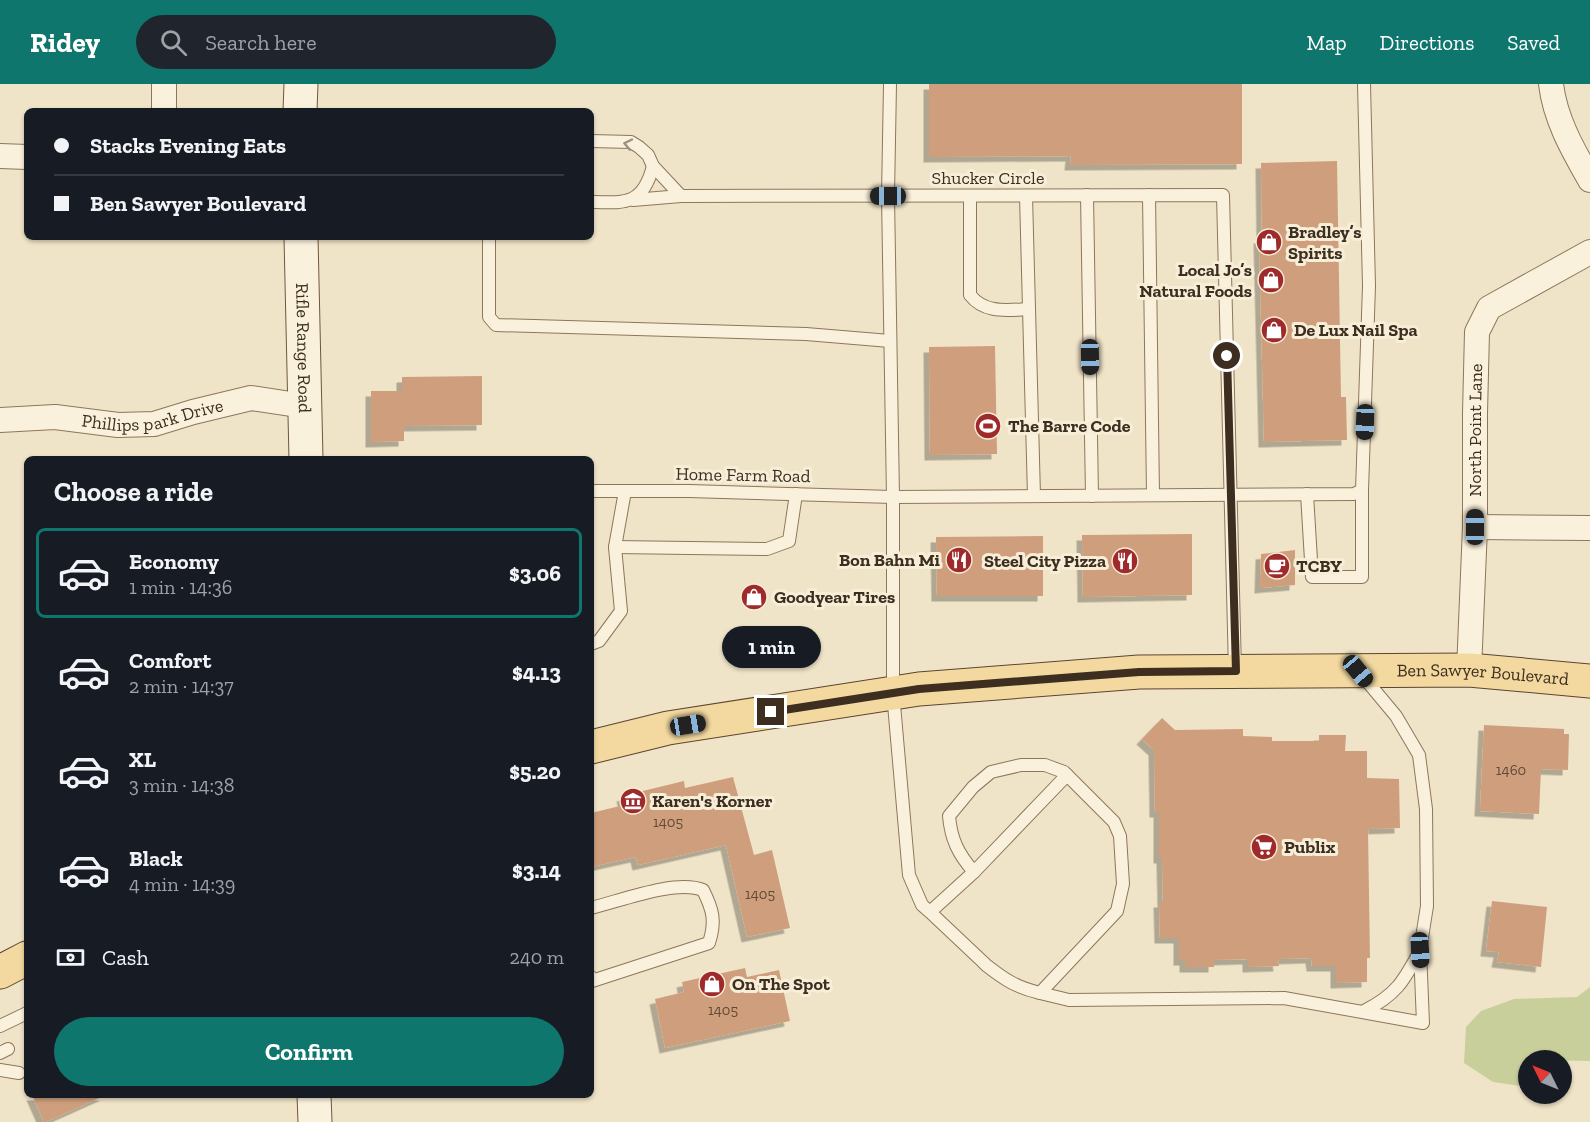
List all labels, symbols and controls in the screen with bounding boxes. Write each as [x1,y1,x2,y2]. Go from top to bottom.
search box [136,15,556,69]
text: Ridey [30,26,100,59]
icon: search [157,26,190,59]
text: Search here [205,29,317,56]
text: Map [1307,30,1347,55]
text: Directions [1380,30,1474,55]
text: Saved [1507,30,1560,55]
text: Stacks Evening Eats [90,132,286,159]
one-way arrow [623,138,633,151]
street label: Shucker Circle [932,167,1044,189]
car [870,187,906,205]
text: Ben Sawyer Boulevard [90,190,306,217]
place label: Bradley’s Spirits [1288,221,1361,264]
shop icon: Bradley’s Spirits [1254,227,1284,257]
place label: Local Jo’s Natural Foods [1139,259,1252,302]
shop icon: Local Jo’s Natural Foods [1256,265,1286,295]
street label: Rifle Range Road [291,283,316,413]
shop icon: De Lux Nail Spa [1259,315,1289,345]
place label: De Lux Nail Spa [1294,319,1418,341]
car [1081,339,1099,375]
route start [1213,342,1240,369]
street label: North Point Lane [1464,363,1487,497]
street label: Phillips park Drive [80,394,225,436]
car [1355,404,1375,440]
sports icon: The Barre Code [973,411,1003,441]
place label: The Barre Code [1008,415,1131,437]
street label: Home Farm Road [675,463,811,487]
text: Choose a ride [54,476,213,508]
car [1466,509,1484,545]
restaurant icon: Bon Bahn Mi [944,545,974,575]
icon: car [57,546,111,600]
restaurant icon: Steel City Pizza [1110,546,1140,576]
text: Economy [129,548,219,575]
place label: Bon Bahn Mi [839,549,941,571]
place label: Steel City Pizza [984,550,1106,572]
cafe icon: TCBY [1262,551,1292,581]
place label: TCBY [1296,555,1342,577]
text: $3.06 [509,560,561,587]
text: 1 min · 14:36 [129,575,232,599]
shop icon: Goodyear Tires [739,582,769,612]
place label: Goodyear Tires [774,586,895,608]
callout: 1 min [722,625,820,667]
text: 1 min [748,635,795,659]
icon: car [57,645,111,699]
text: Comfort [129,647,211,674]
car [1340,651,1376,691]
text: $4.13 [512,659,561,686]
street label: Ben Sawyer Boulevard [1397,659,1570,690]
text: 2 min · 14:37 [129,674,234,698]
route end [757,698,784,725]
car [669,713,707,737]
icon: car [57,744,111,798]
text: XL [129,746,156,773]
text: $5.20 [509,758,561,785]
house number: 1460 [1496,761,1526,779]
text: 3 min · 14:38 [129,773,235,797]
museum icon: Karen's Korner [618,786,648,816]
place label: Karen's Korner [652,790,772,812]
house number: 1405 [653,813,683,831]
supermarket icon: Publix [1249,832,1279,862]
place label: Publix [1284,836,1336,858]
icon: car [57,843,111,897]
text: Black [129,845,183,872]
text: $3.14 [512,857,561,884]
text: 4 min · 14:39 [129,872,235,896]
house number: 1405 [745,885,775,903]
car [1410,932,1430,968]
icon: cash [54,941,87,974]
text: Cash [102,944,149,971]
text: 240 m [510,945,564,969]
shop icon: On The Spot [697,969,727,999]
place label: On The Spot [732,973,831,995]
house number: 1405 [708,1001,738,1019]
button: Confirm [54,1017,564,1086]
north arrow [1518,1050,1572,1104]
map controls [1518,1050,1572,1104]

